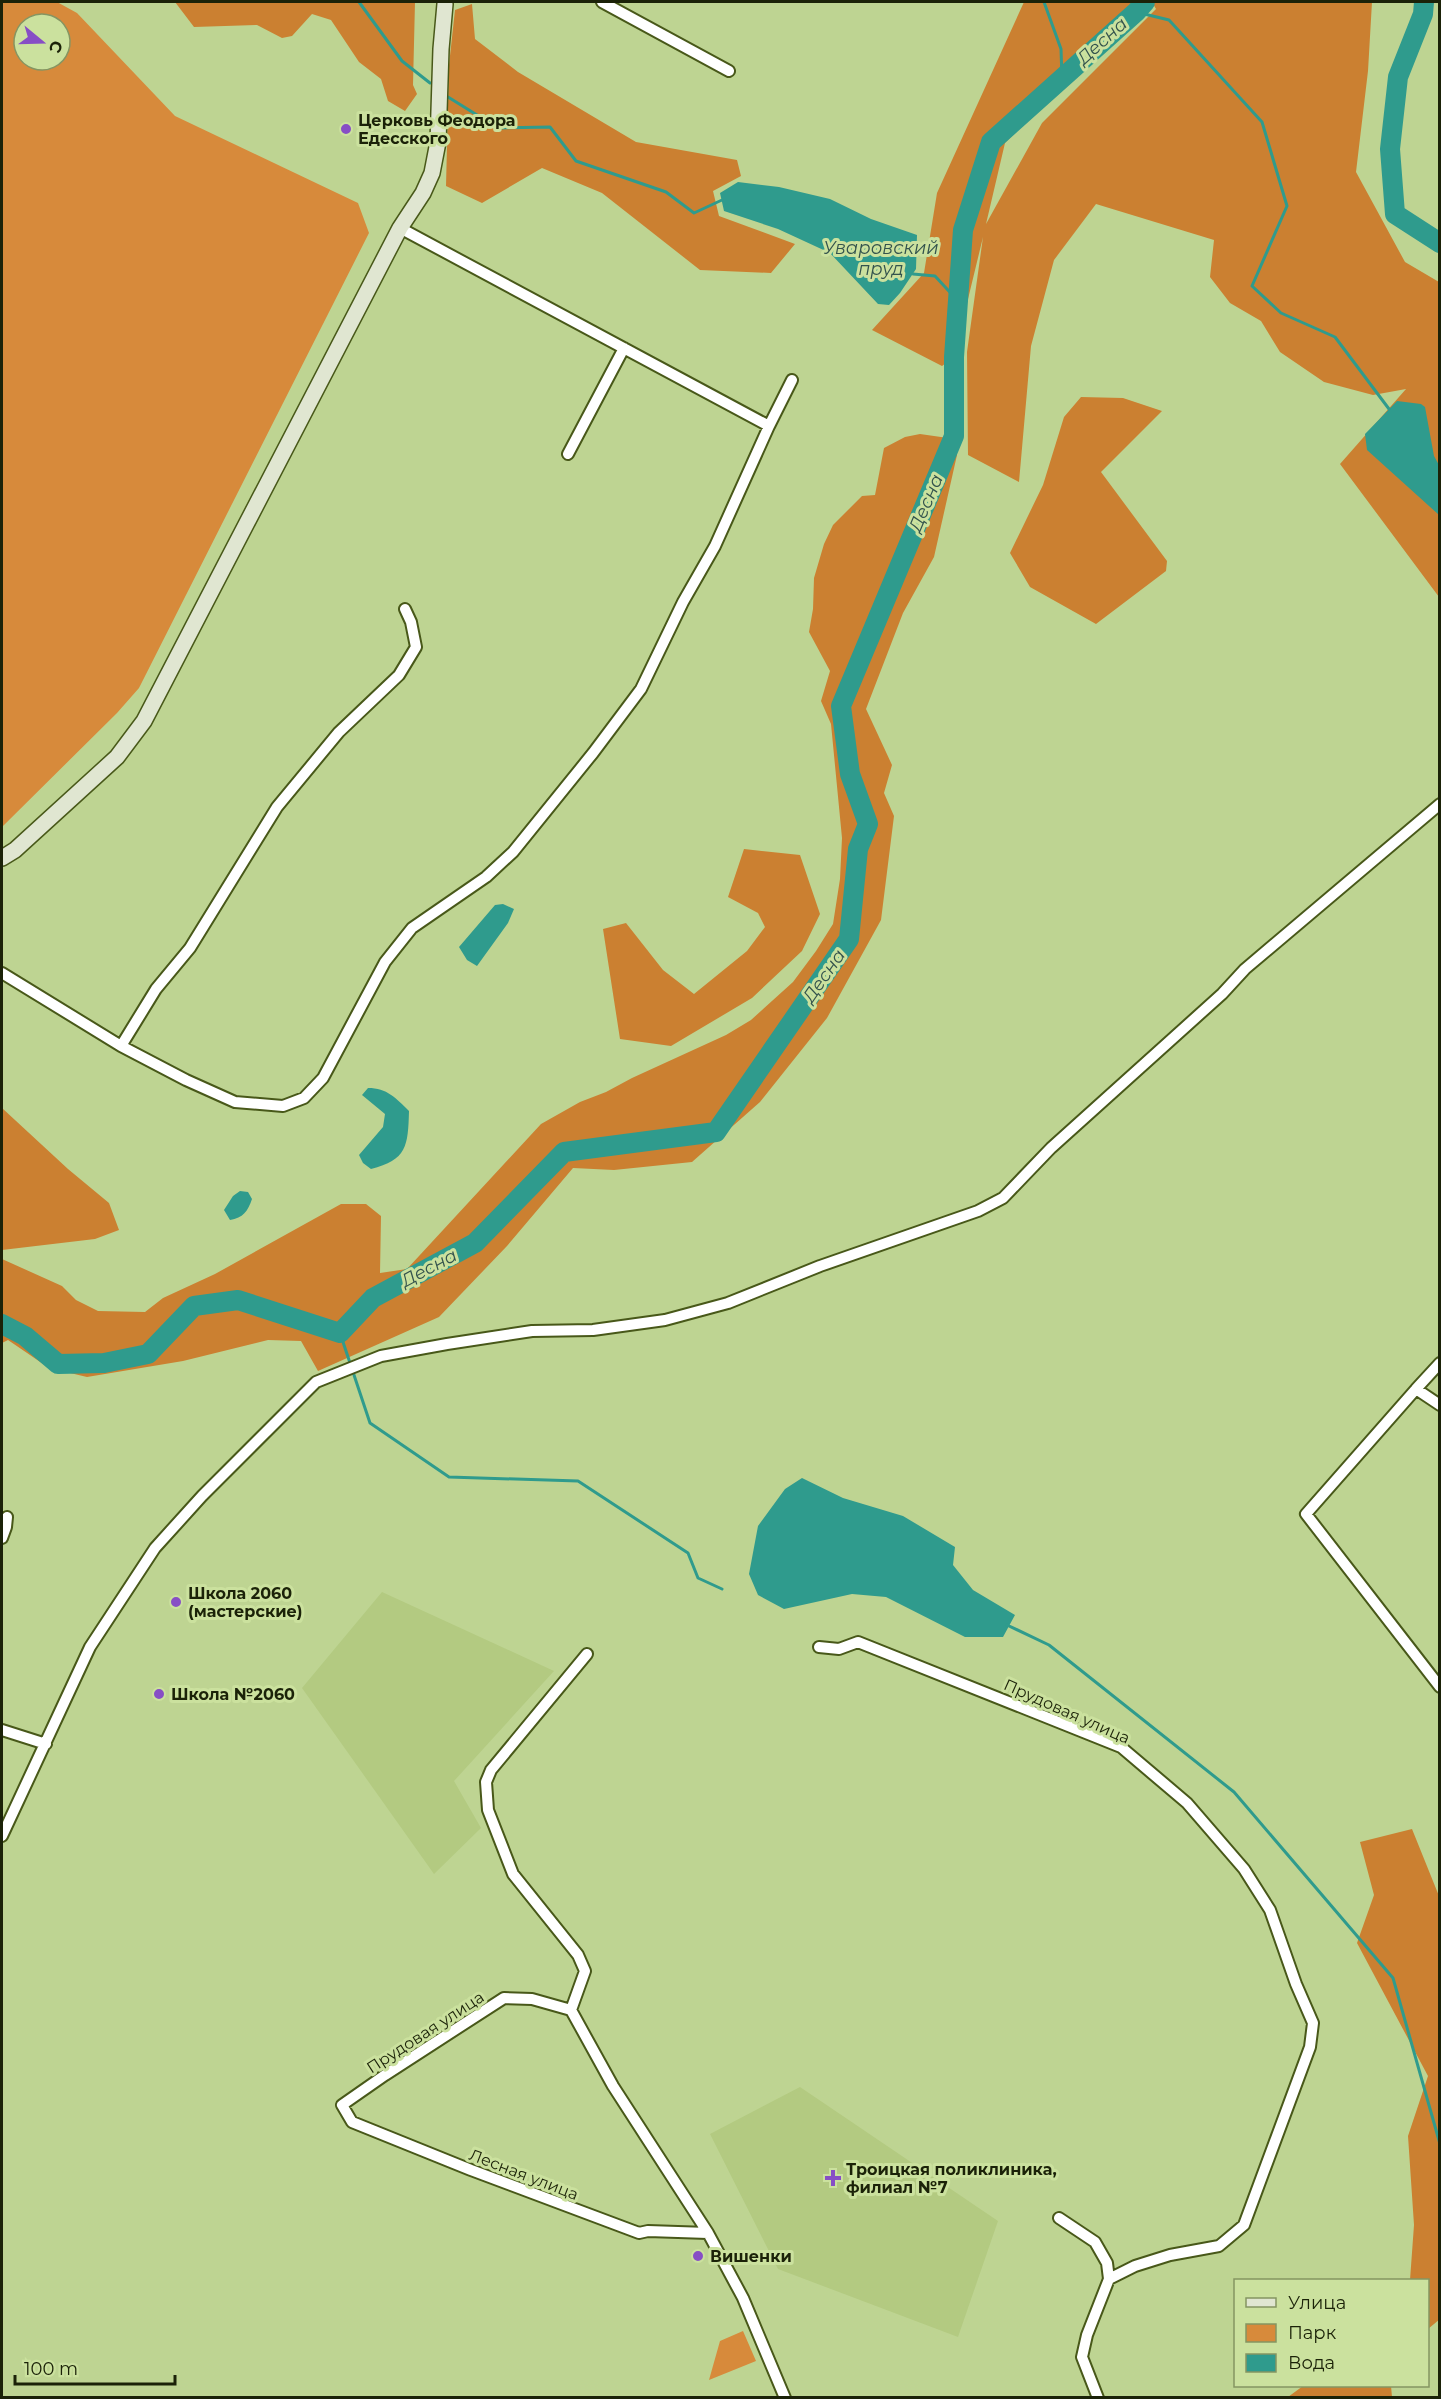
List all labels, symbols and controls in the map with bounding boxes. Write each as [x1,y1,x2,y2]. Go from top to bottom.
north arrow [12,12,72,72]
water label: Десна [1071,13,1132,71]
text: С [45,38,67,56]
place label: Церковь Феодора Едесского [358,111,516,148]
marker: Церковь Феодора Едесского [339,122,353,136]
water label: Уваровский пруд [823,237,939,280]
water label: Десна [903,471,948,537]
water label: Десна [797,945,850,1009]
water label: Десна [396,1244,461,1293]
place label: Школа 2060 (мастерские) [188,1584,303,1621]
marker: Школа 2060 (мастерские) [169,1595,183,1609]
street label: Прудовая улица [1001,1675,1133,1748]
place label: Школа №2060 [171,1685,295,1704]
marker: Школа №2060 [152,1687,166,1701]
street label: Прудовая улица [363,1987,487,2077]
street label: Лесная улица [467,2145,581,2204]
place label: Троицкая поликлиника, филиал №7 [846,2160,1057,2197]
marker: Троицкая поликлиника, филиал №7 [824,2169,842,2187]
place label: Вишенки [710,2247,792,2266]
marker: Вишенки [691,2249,705,2263]
legend [1234,2279,1429,2387]
text: Улица [1288,2292,1346,2314]
text: Парк [1288,2322,1337,2344]
scale bar [15,2348,176,2386]
text: Вода [1288,2352,1335,2374]
text: 100 m [24,2358,78,2380]

